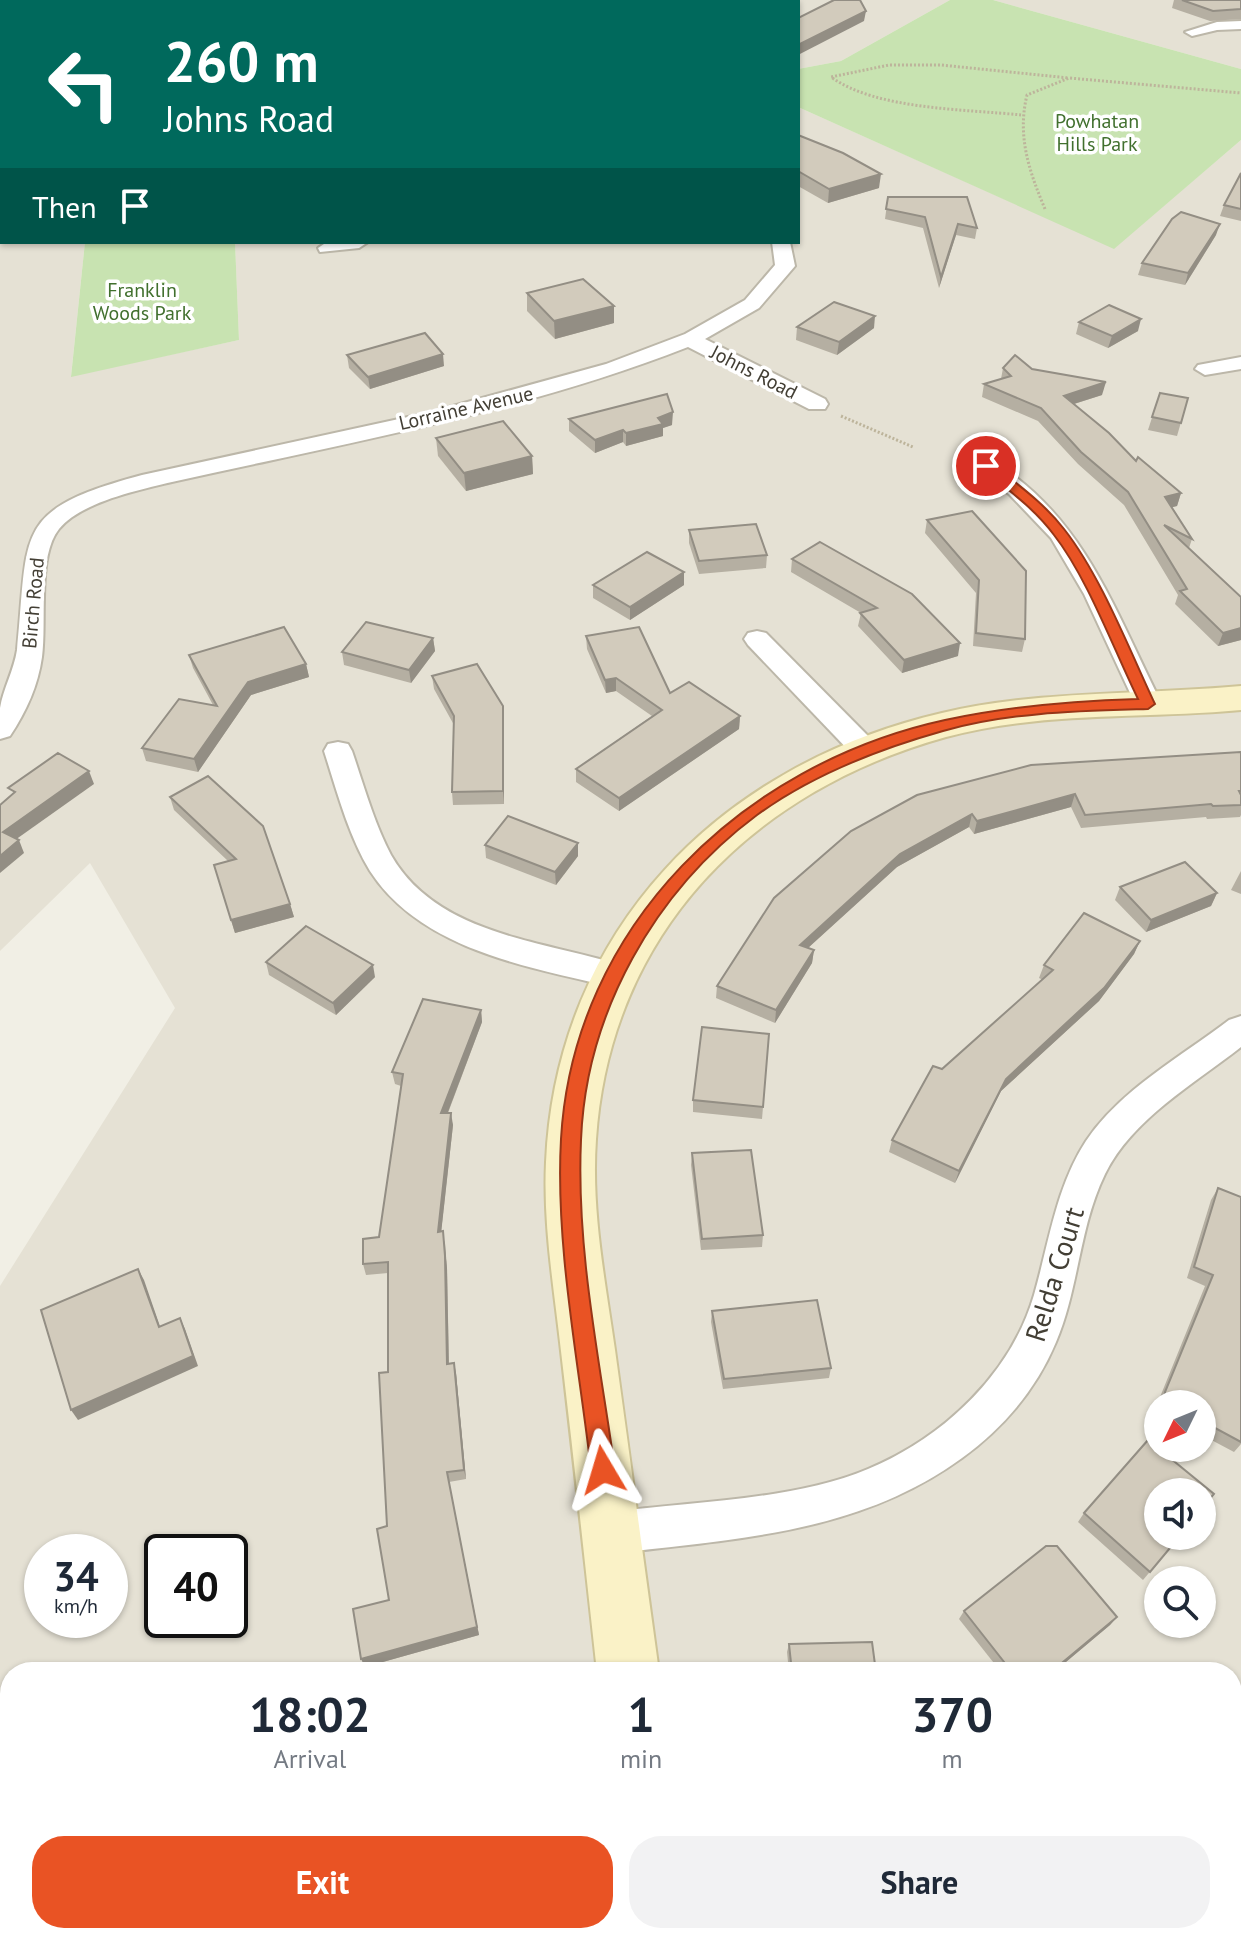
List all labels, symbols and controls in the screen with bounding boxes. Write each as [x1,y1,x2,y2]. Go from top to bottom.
text: 260 m [164,25,319,97]
icon: left [32,32,136,136]
text: Johns Road [164,95,334,142]
park label: Powhatan Hills Park [1055,108,1139,157]
icon: arrive [113,184,157,228]
text: Then [32,187,97,226]
park label: Franklin Woods Park [93,277,192,326]
street label: Johns Road [705,339,802,405]
street label: Lorraine Avenue [396,380,536,436]
pin [952,432,1020,500]
icon: arrive [964,444,1008,488]
street label: Birch Road [16,556,50,650]
street label: Relda Court [1016,1202,1092,1346]
north arrow [1144,1390,1216,1462]
map controls [1144,1390,1216,1638]
position arrow [561,1428,645,1512]
button: sound [1144,1478,1216,1550]
speed limit sign: 40 [144,1534,248,1638]
text: 34 [53,1550,99,1602]
button: search [1144,1566,1216,1638]
text: km/h [54,1593,98,1619]
text: 18:02 [249,1683,371,1745]
text: 1 [627,1683,655,1745]
text: 370 [911,1683,993,1745]
text: Arrival [274,1742,346,1775]
text: min [620,1742,662,1775]
text: m [942,1742,963,1775]
button: Exit [32,1836,613,1928]
button: Share [629,1836,1210,1928]

